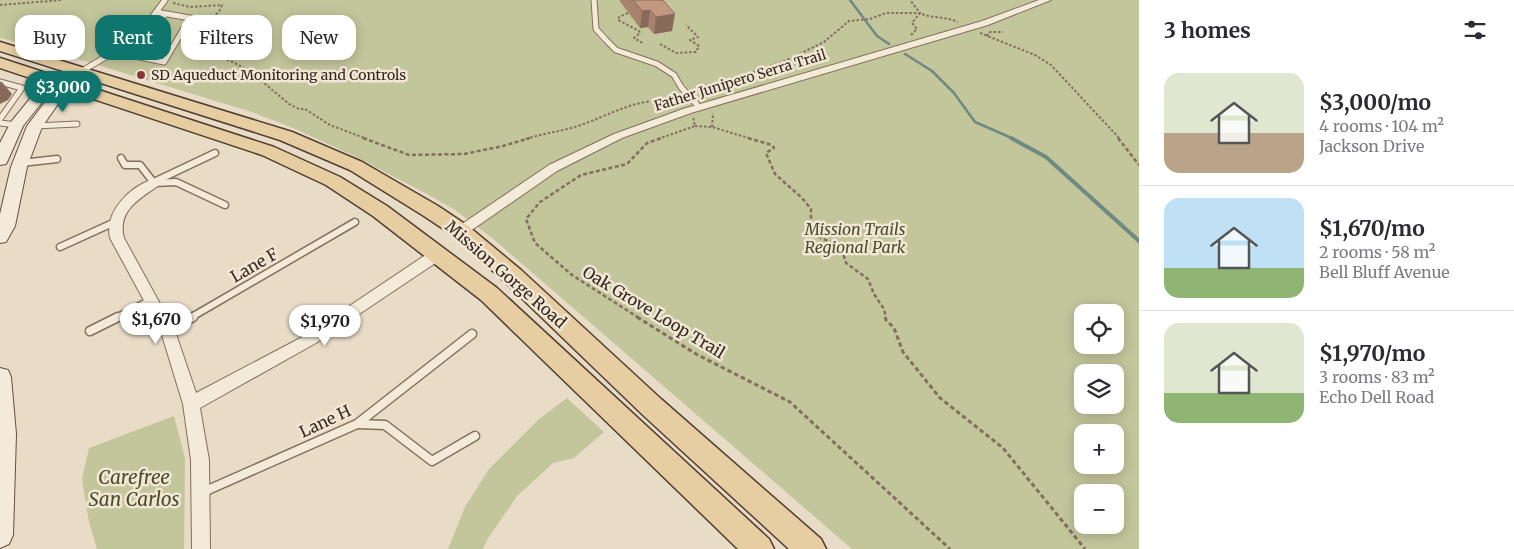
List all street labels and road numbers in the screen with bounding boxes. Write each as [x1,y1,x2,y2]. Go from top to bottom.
street label: Father Junipero Serra Trail [652,45,829,115]
street label: Mission Gorge Road [441,216,571,332]
street label: Lane F [227,243,281,287]
street label: Oak Grove Loop Trail [579,262,729,362]
street label: Lane H [296,400,354,442]

